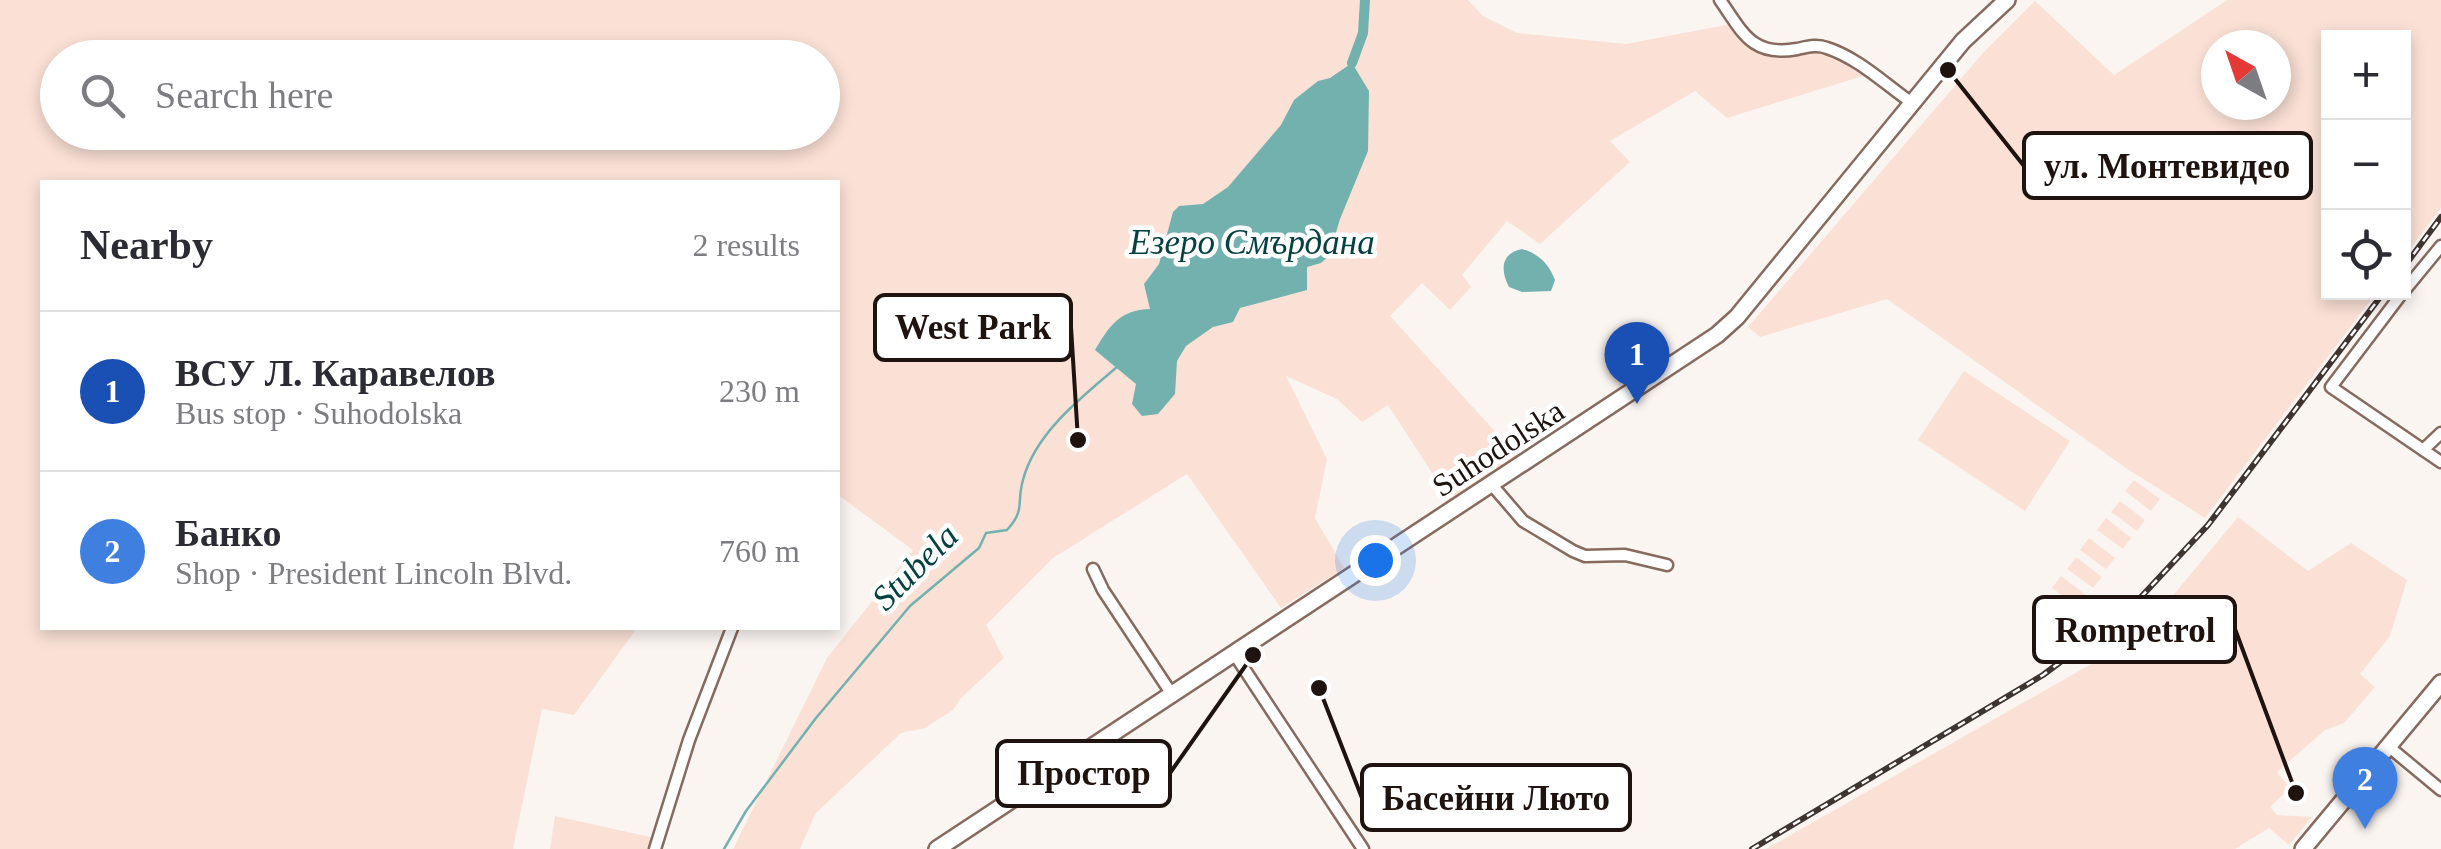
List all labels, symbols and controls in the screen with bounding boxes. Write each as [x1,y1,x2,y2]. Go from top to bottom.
north arrow [2201,30,2291,120]
map controls [2321,30,2411,300]
button: + [2321,30,2411,120]
search box [40,40,840,150]
icon: search [75,68,130,123]
text: Search here [155,74,333,116]
button: − [2321,120,2411,210]
callout: ул. Монтевидео [2024,133,2311,198]
text: ул. Монтевидео [2044,147,2290,186]
button: locate [2321,210,2411,300]
text: Nearby [80,222,213,268]
water label: Езеро Смърдана [1128,223,1375,262]
text: 2 results [692,227,800,263]
callout: West Park [875,295,1071,360]
text: West Park [895,308,1052,347]
pin: 1 [1604,322,1670,404]
text: ВСУ Л. Каравелов [175,352,495,394]
text: 1 [105,373,121,409]
text: 230 m [719,373,800,409]
street label: Suhodolska [1426,392,1570,504]
text: Bus stop · Suhodolska [175,395,462,431]
text: Банко [175,512,281,554]
water label: Stubela [864,516,966,618]
text: 2 [105,533,121,569]
text: 760 m [719,533,800,569]
your location [1350,535,1401,586]
text: Shop · President Lincoln Blvd. [175,555,572,591]
callout: Rompetrol [2034,597,2235,662]
text: Rompetrol [2055,611,2216,650]
callout: Простор [997,741,1170,806]
pin: 2 [2332,746,2398,829]
text: Простор [1017,754,1151,793]
callout: Басейни Люто [1362,765,1630,830]
text: Басейни Люто [1382,779,1610,818]

